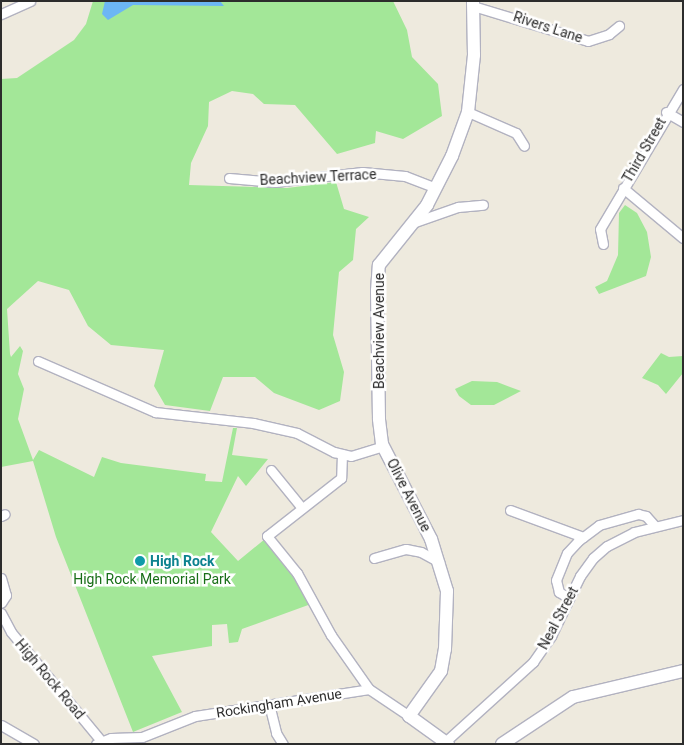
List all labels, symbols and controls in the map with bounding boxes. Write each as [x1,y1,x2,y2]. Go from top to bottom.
street label: Rivers Lane [511,8,585,46]
street label: Third Street [619,114,669,186]
street label: Beachview Terrace [259,166,377,188]
street label: Beachview Avenue [371,273,387,389]
street label: Olive Avenue [383,456,435,534]
place label: High Rock [150,553,215,569]
marker: High Rock [134,555,146,567]
park label: High Rock Memorial Park [73,571,231,587]
street label: Neal Street [534,584,582,652]
street label: High Rock Road [12,636,88,722]
street label: Rockingham Avenue [215,685,343,721]

